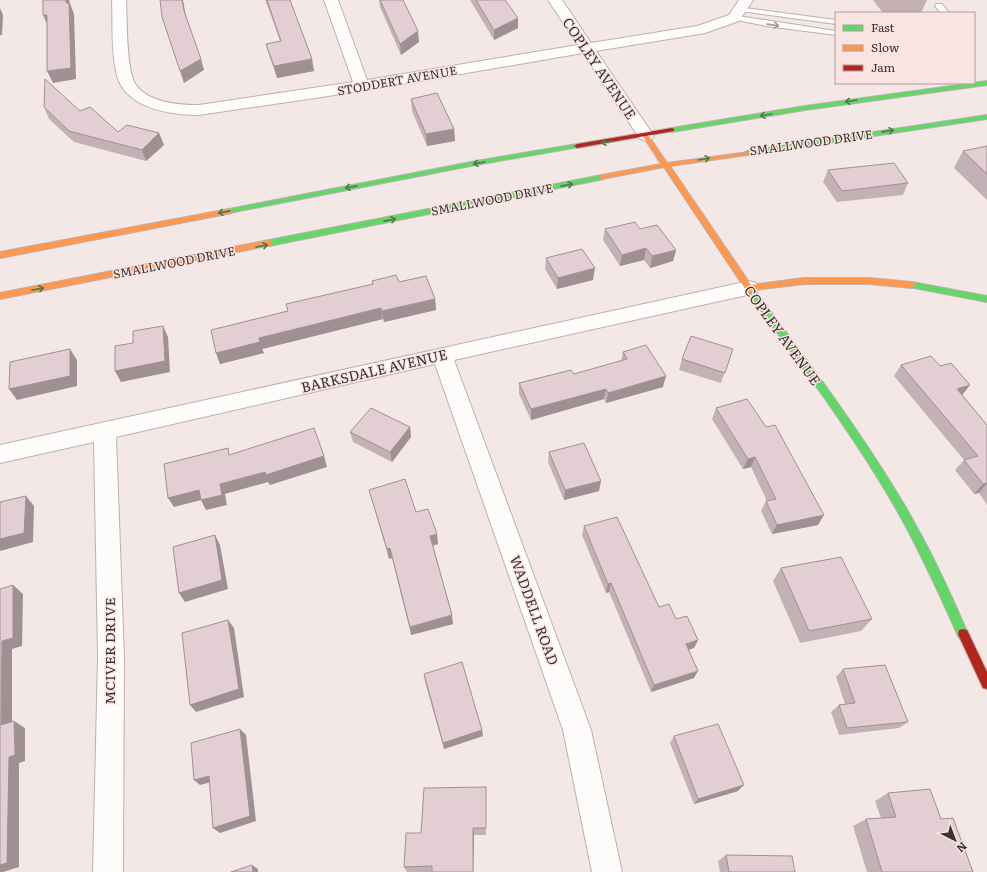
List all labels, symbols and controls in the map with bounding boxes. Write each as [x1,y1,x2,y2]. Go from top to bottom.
legend [835,12,975,84]
street label: COPLEY AVENUE [558,13,642,123]
text: Fast [871,18,895,36]
one-way arrow [767,21,780,29]
text: Slow [871,38,900,56]
text: Jam [871,58,896,76]
street label: STODDERT AVENUE [336,61,459,99]
one-way arrow [845,97,858,105]
one-way arrow [760,111,773,119]
street label: SMALLWOOD DRIVE [748,124,874,160]
one-way arrow [881,127,894,135]
one-way arrow [601,138,614,146]
one-way arrow [697,155,710,163]
one-way arrow [473,159,486,167]
street label: SMALLWOOD DRIVE [429,178,555,220]
one-way arrow [560,180,573,188]
one-way arrow [345,183,358,191]
one-way arrow [217,208,230,216]
one-way arrow [383,216,396,224]
street label: SMALLWOOD DRIVE [111,241,237,283]
one-way arrow [255,241,268,249]
street label: COPLEY AVENUE [740,281,826,389]
one-way arrow [31,284,44,292]
street label: BARKSDALE AVENUE [299,343,449,397]
street label: WADDELL ROAD [506,552,564,668]
street label: MCIVER DRIVE [99,597,119,705]
north arrow [935,820,975,860]
text: N [954,839,971,857]

